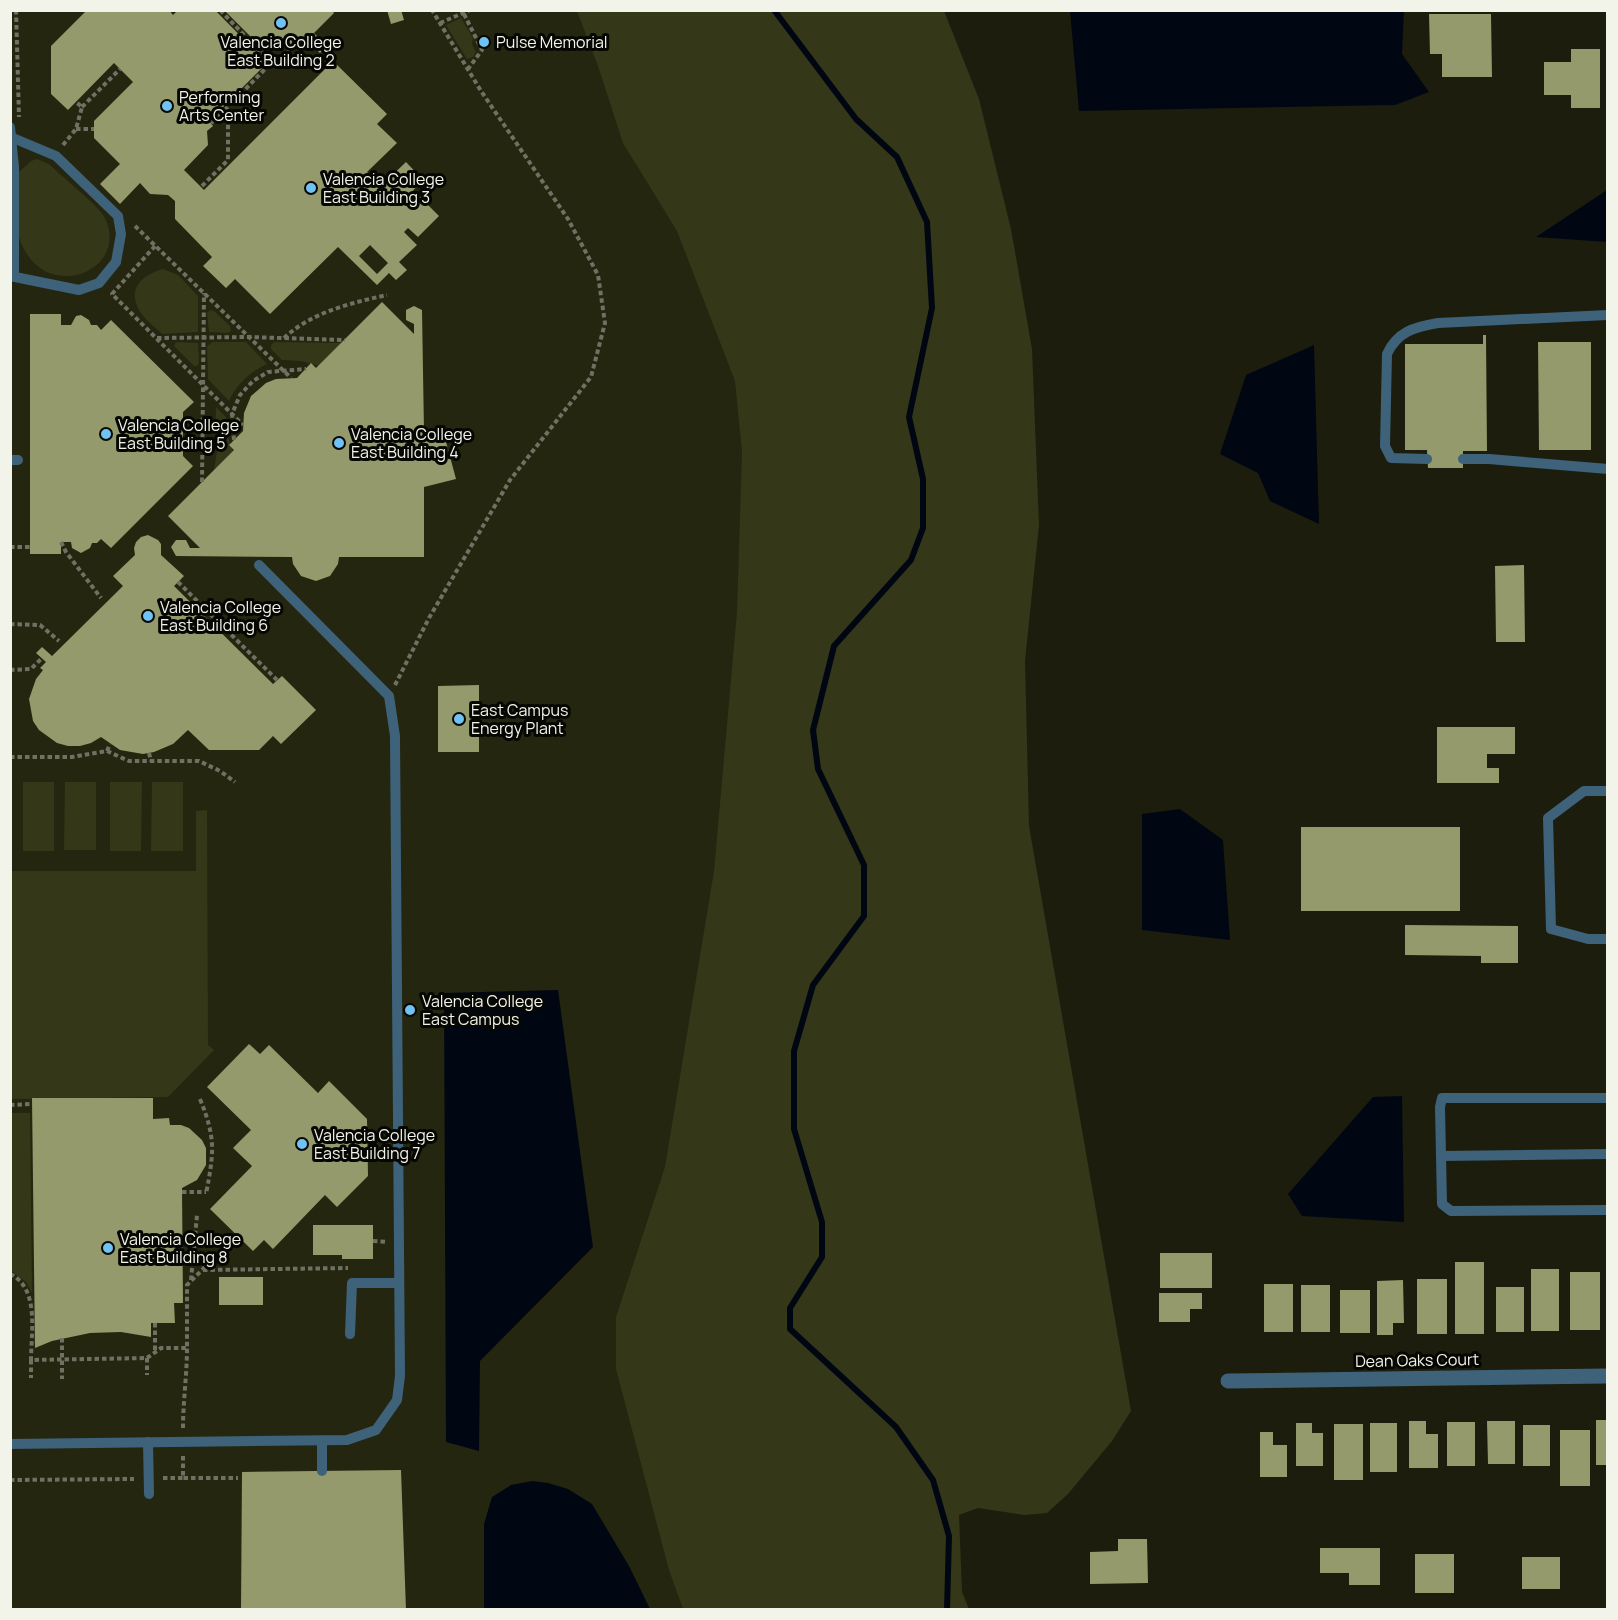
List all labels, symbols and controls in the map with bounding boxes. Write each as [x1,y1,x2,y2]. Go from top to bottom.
marker: Valencia College East Building 2 [274,16,288,30]
place label: Valencia College East Building 2 [220,31,342,71]
place label: Pulse Memorial [496,31,608,53]
marker: Pulse Memorial [477,35,491,49]
place label: Performing Arts Center [179,86,264,126]
marker: Performing Arts Center [160,99,174,113]
place label: Valencia College East Building 3 [323,168,444,208]
marker: Valencia College East Building 3 [304,181,318,195]
place label: Valencia College East Building 5 [118,414,239,454]
place label: Valencia College East Building 4 [351,423,472,463]
marker: Valencia College East Building 5 [99,427,113,441]
marker: Valencia College East Building 4 [332,436,346,450]
place label: Valencia College East Building 6 [160,596,281,636]
marker: Valencia College East Building 6 [141,609,155,623]
place label: East Campus Energy Plant [471,699,568,739]
marker: East Campus Energy Plant [452,712,466,726]
place label: Valencia College East Campus [422,990,543,1030]
marker: Valencia College East Campus [403,1003,417,1017]
place label: Valencia College East Building 7 [314,1124,435,1164]
marker: Valencia College East Building 7 [295,1137,309,1151]
place label: Valencia College East Building 8 [120,1228,241,1268]
marker: Valencia College East Building 8 [101,1241,115,1255]
street label: Dean Oaks Court [1355,1348,1479,1372]

